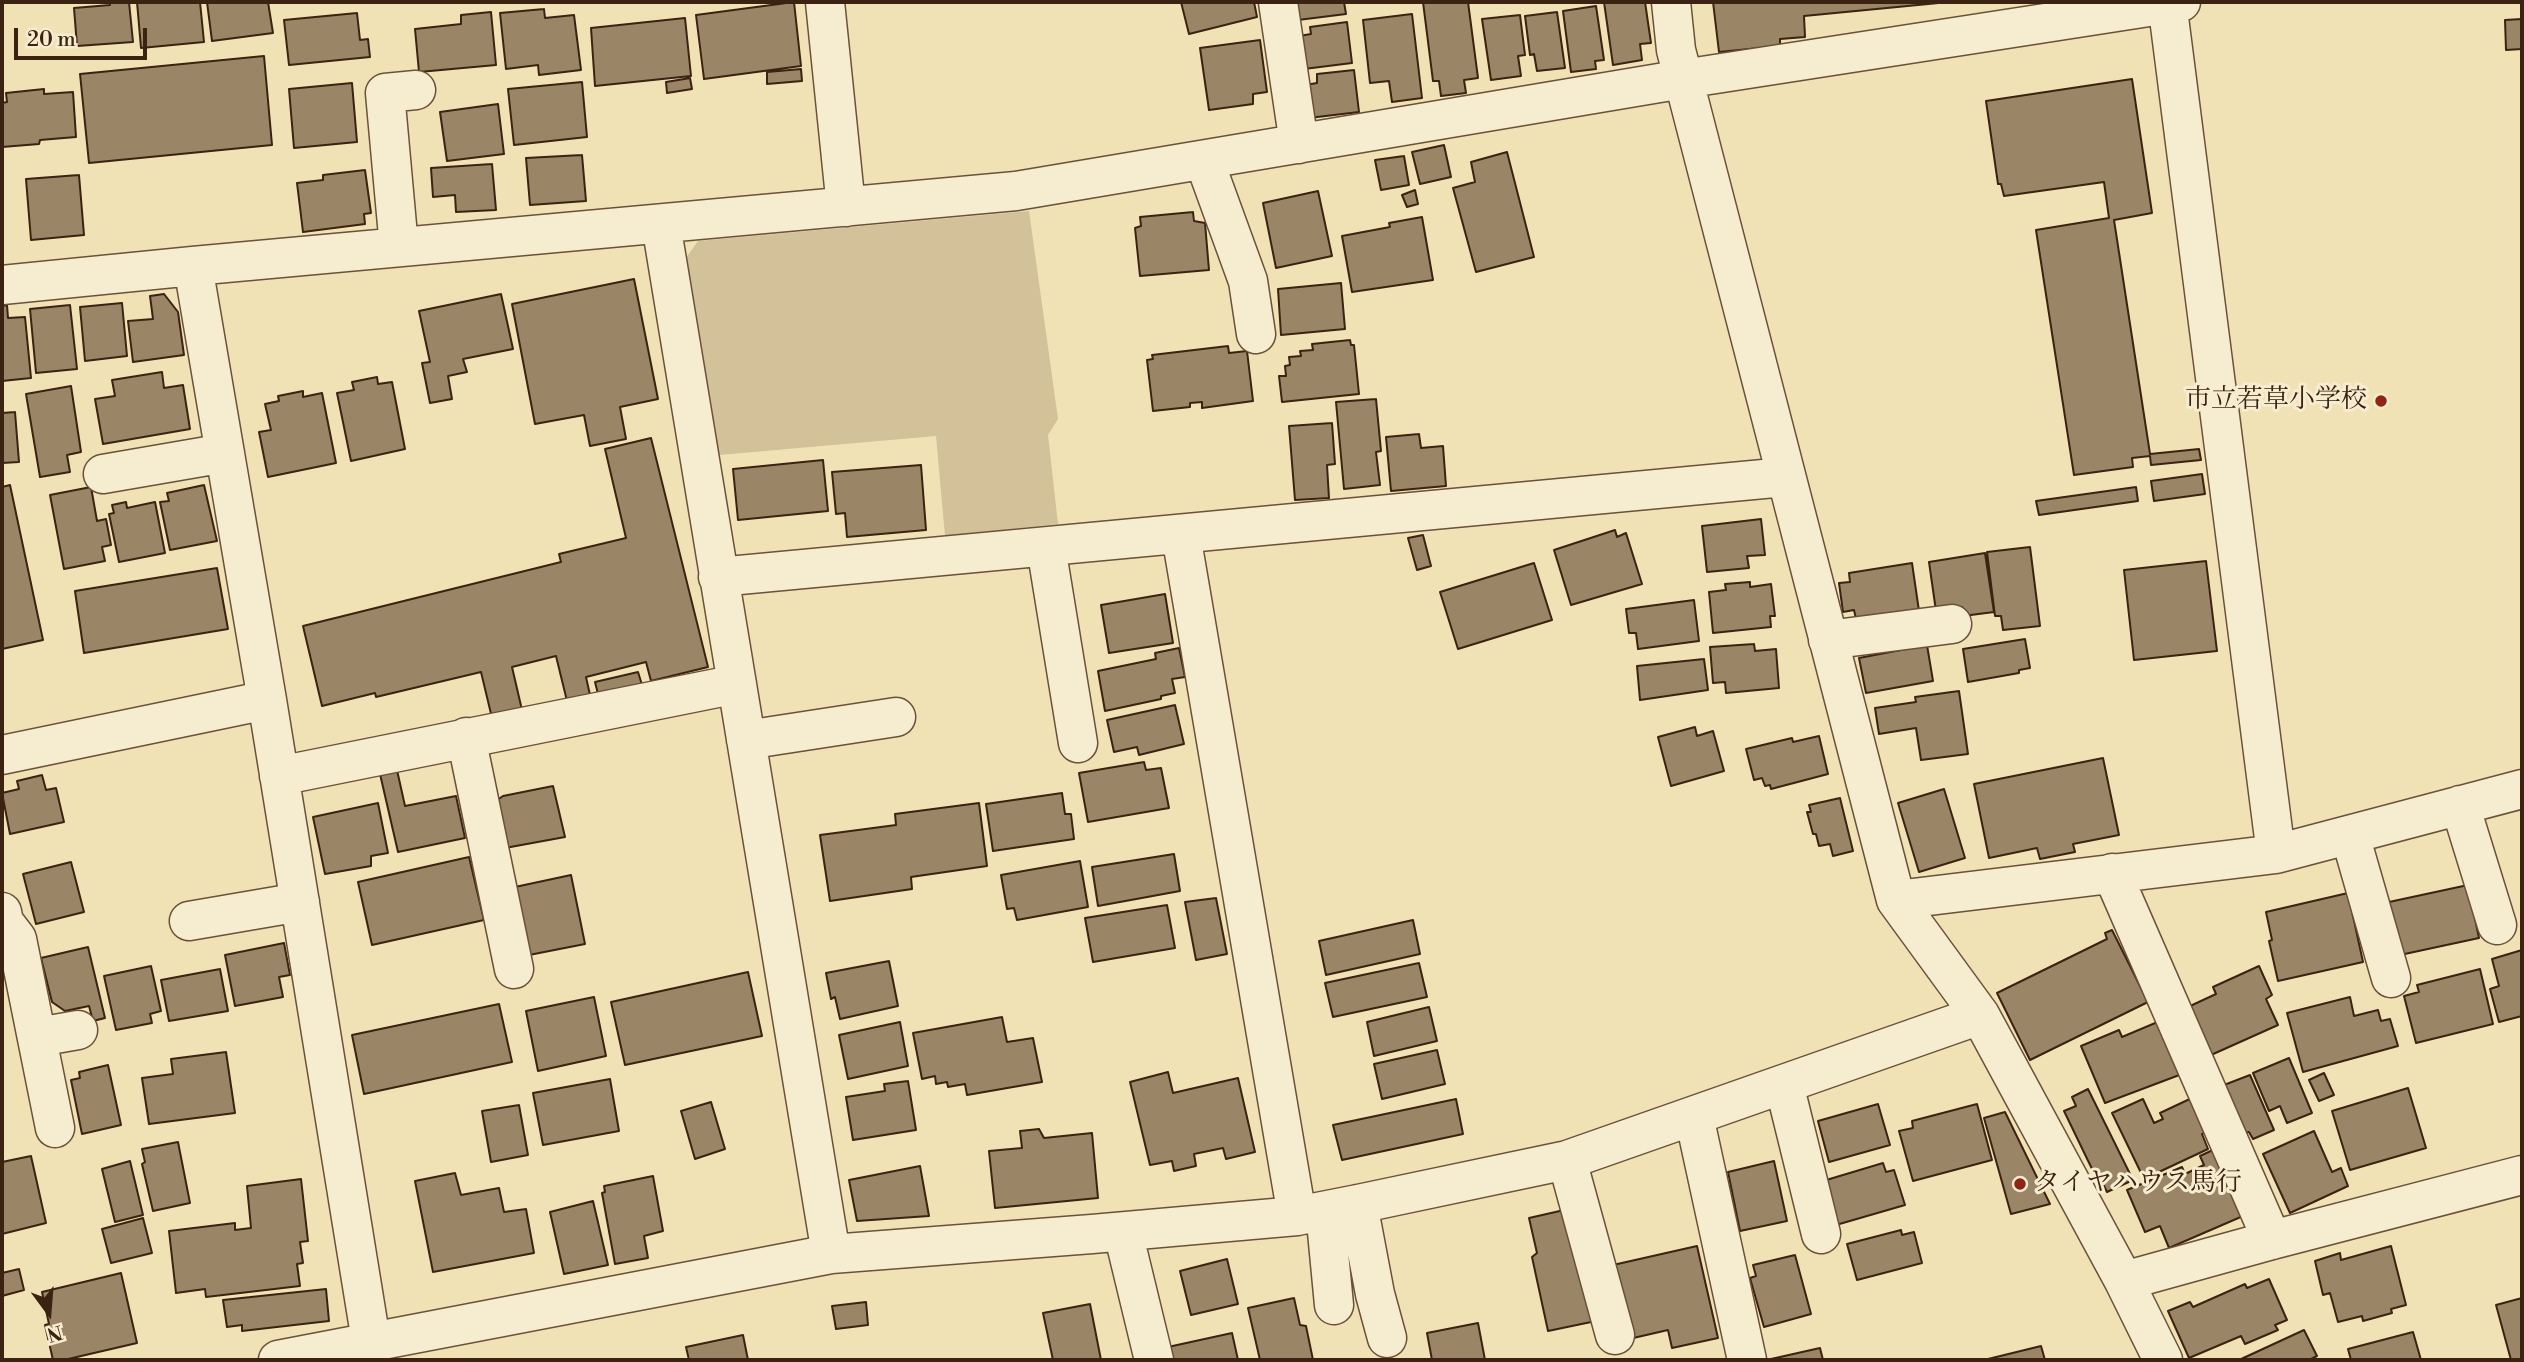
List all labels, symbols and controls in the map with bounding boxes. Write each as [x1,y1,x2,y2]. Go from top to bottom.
scale bar [18,14,150,58]
text: 20 m [27,27,76,53]
place label: 市立若草小学校 [2185,385,2367,417]
marker: 市立若草小学校 [2373,393,2389,409]
place label: タイヤハウス馬行 [2034,1168,2242,1200]
marker: タイヤハウス馬行 [2012,1176,2028,1192]
north arrow [14,1278,84,1348]
text: N [44,1320,65,1347]

